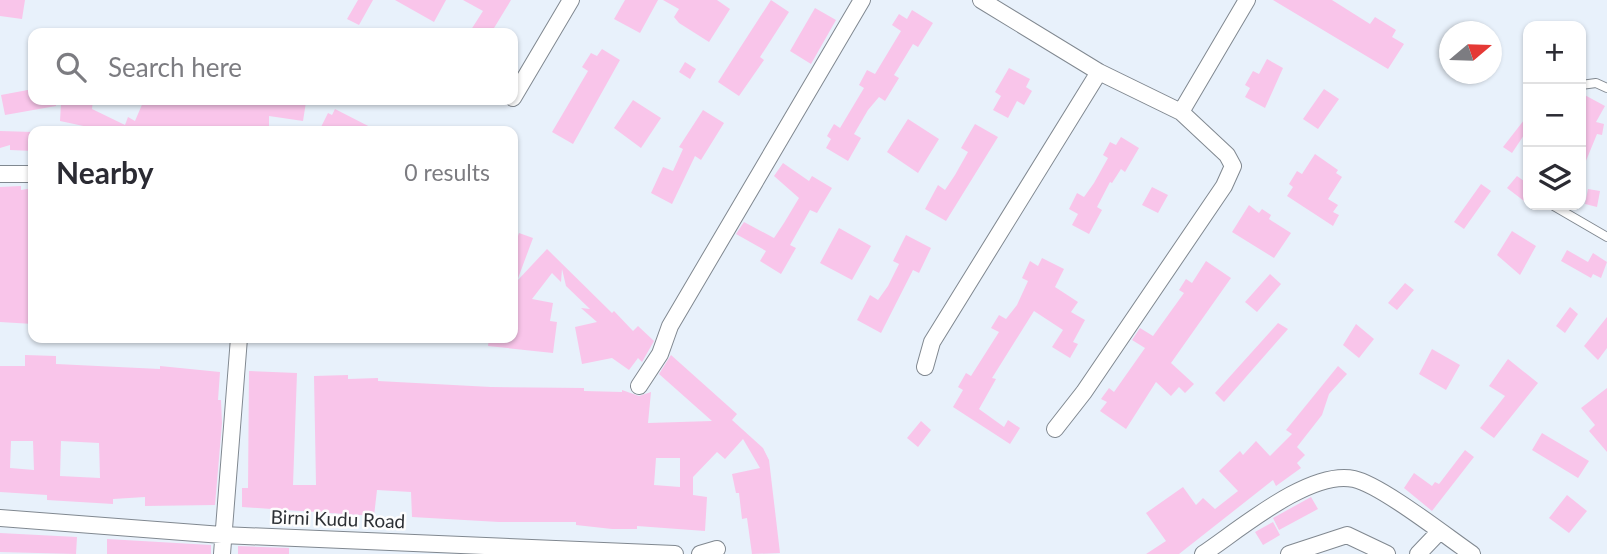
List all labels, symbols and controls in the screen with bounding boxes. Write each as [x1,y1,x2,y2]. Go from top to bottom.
north arrow [1439,21,1502,84]
map controls [1523,21,1586,210]
button: + [1523,21,1586,84]
search box [28,28,518,105]
icon: search [52,48,90,86]
text: Search here [108,51,242,83]
button: − [1523,84,1586,147]
button: layers [1523,147,1586,210]
text: Nearby [56,154,154,190]
text: 0 results [404,158,490,186]
street label: Birni Kudu Road [270,505,406,532]

